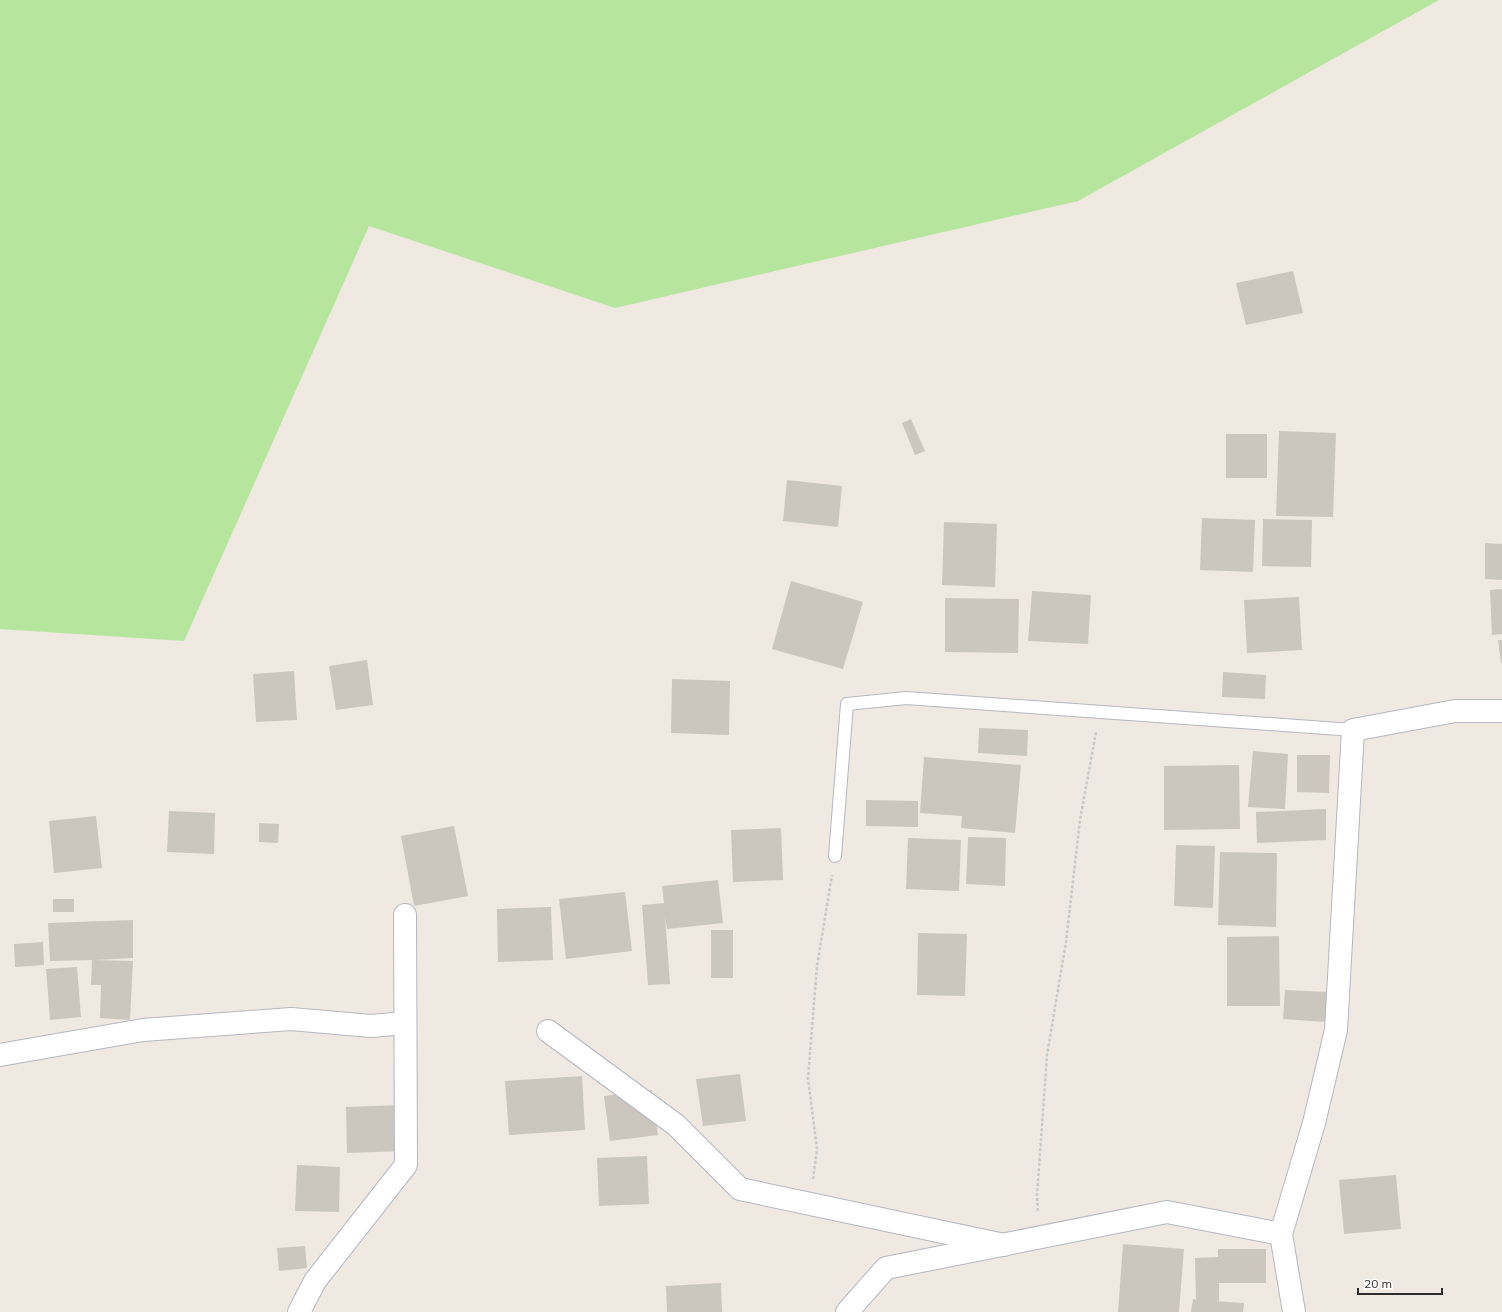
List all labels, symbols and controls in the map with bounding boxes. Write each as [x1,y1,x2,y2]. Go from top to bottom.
scale bar [1358,1270,1442,1296]
text: 20 m [1364,1276,1392,1291]

